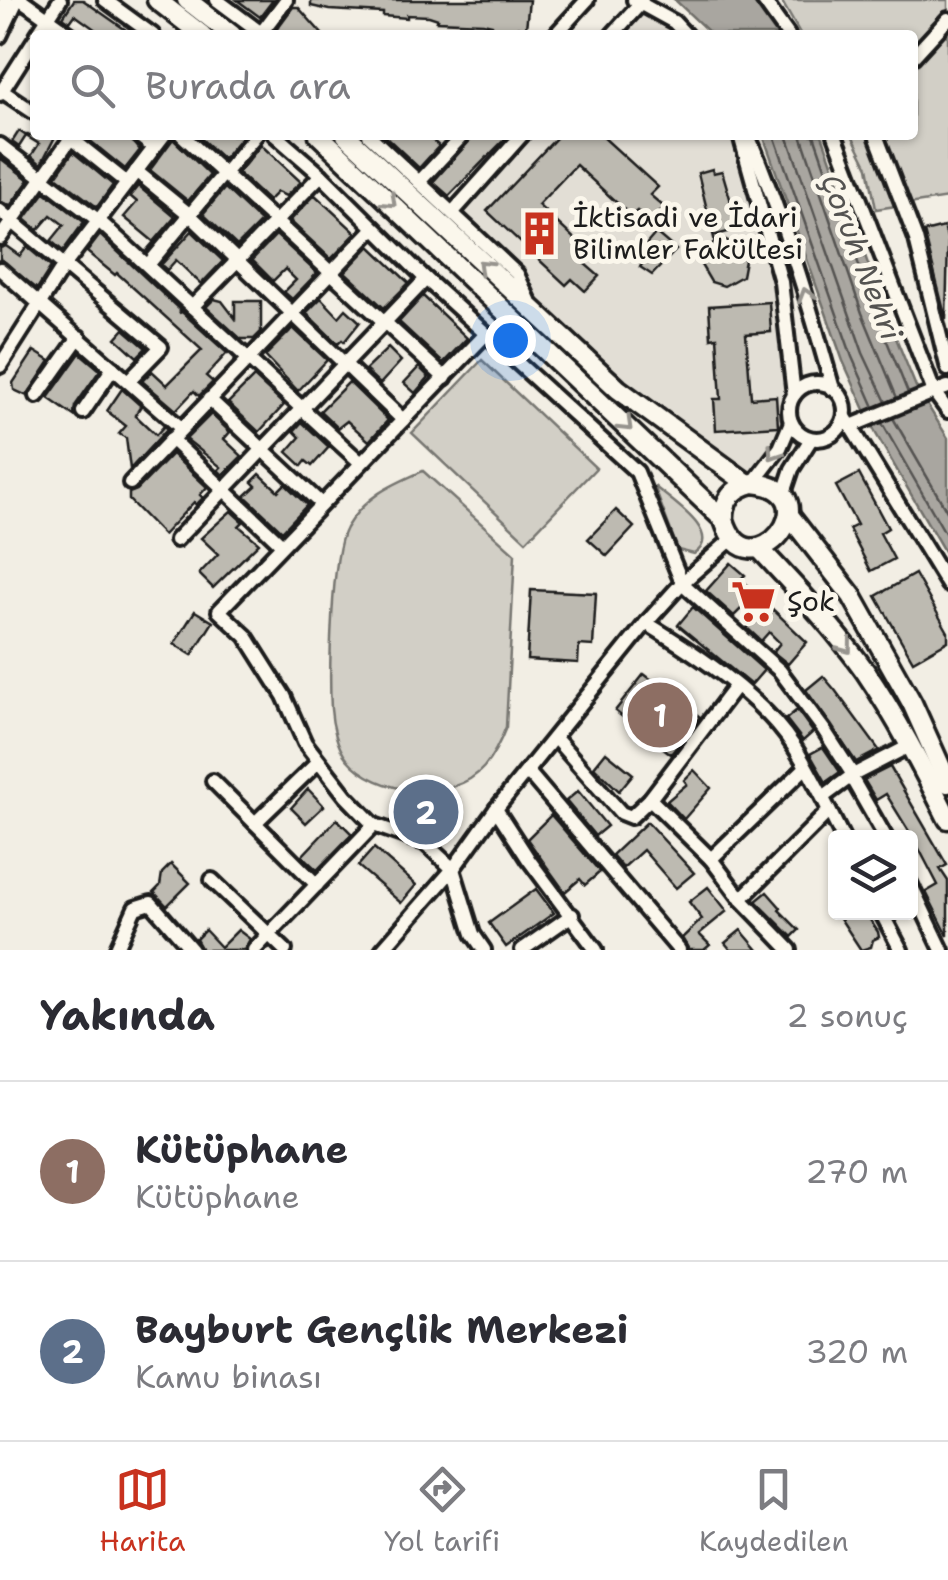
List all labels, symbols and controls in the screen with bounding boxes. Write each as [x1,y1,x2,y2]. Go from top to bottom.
search box [30,30,918,140]
icon: search [65,58,120,113]
text: Burada ara [145,60,351,111]
water label: Çoruh Nehri [811,168,912,346]
one-way arrow [379,189,397,207]
place label: İktisadi ve İdari Bilimler Fakültesi [573,198,803,268]
building icon: İktisadi ve İdari Bilimler Fakültesi [516,209,564,257]
one-way arrow [478,260,496,278]
one-way arrow [797,288,817,305]
your location [485,315,536,366]
one-way arrow [614,413,632,431]
one-way arrow [768,443,787,461]
supermarket icon: Şok [730,577,778,625]
place label: Şok [787,582,835,620]
one-way arrow [835,636,852,654]
pin: 1 [628,678,692,752]
pin: 2 [394,774,458,850]
map controls [828,830,918,920]
button: layers [828,830,918,920]
text: Yakında [40,987,215,1043]
text: 2 sonuç [786,994,908,1037]
text: Kütüphane [135,1124,348,1175]
text: 1 [65,1150,80,1193]
text: 270 m [805,1150,908,1193]
text: Kütüphane [135,1175,300,1218]
text: Bayburt Gençlik Merkezi [135,1304,628,1355]
text: 2 [61,1330,84,1373]
text: 320 m [805,1330,908,1373]
text: Kamu binası [135,1355,322,1398]
tab: Harita [99,1462,185,1560]
tab: Yol tarifi [384,1462,500,1560]
tab: Kaydedilen [699,1462,849,1560]

